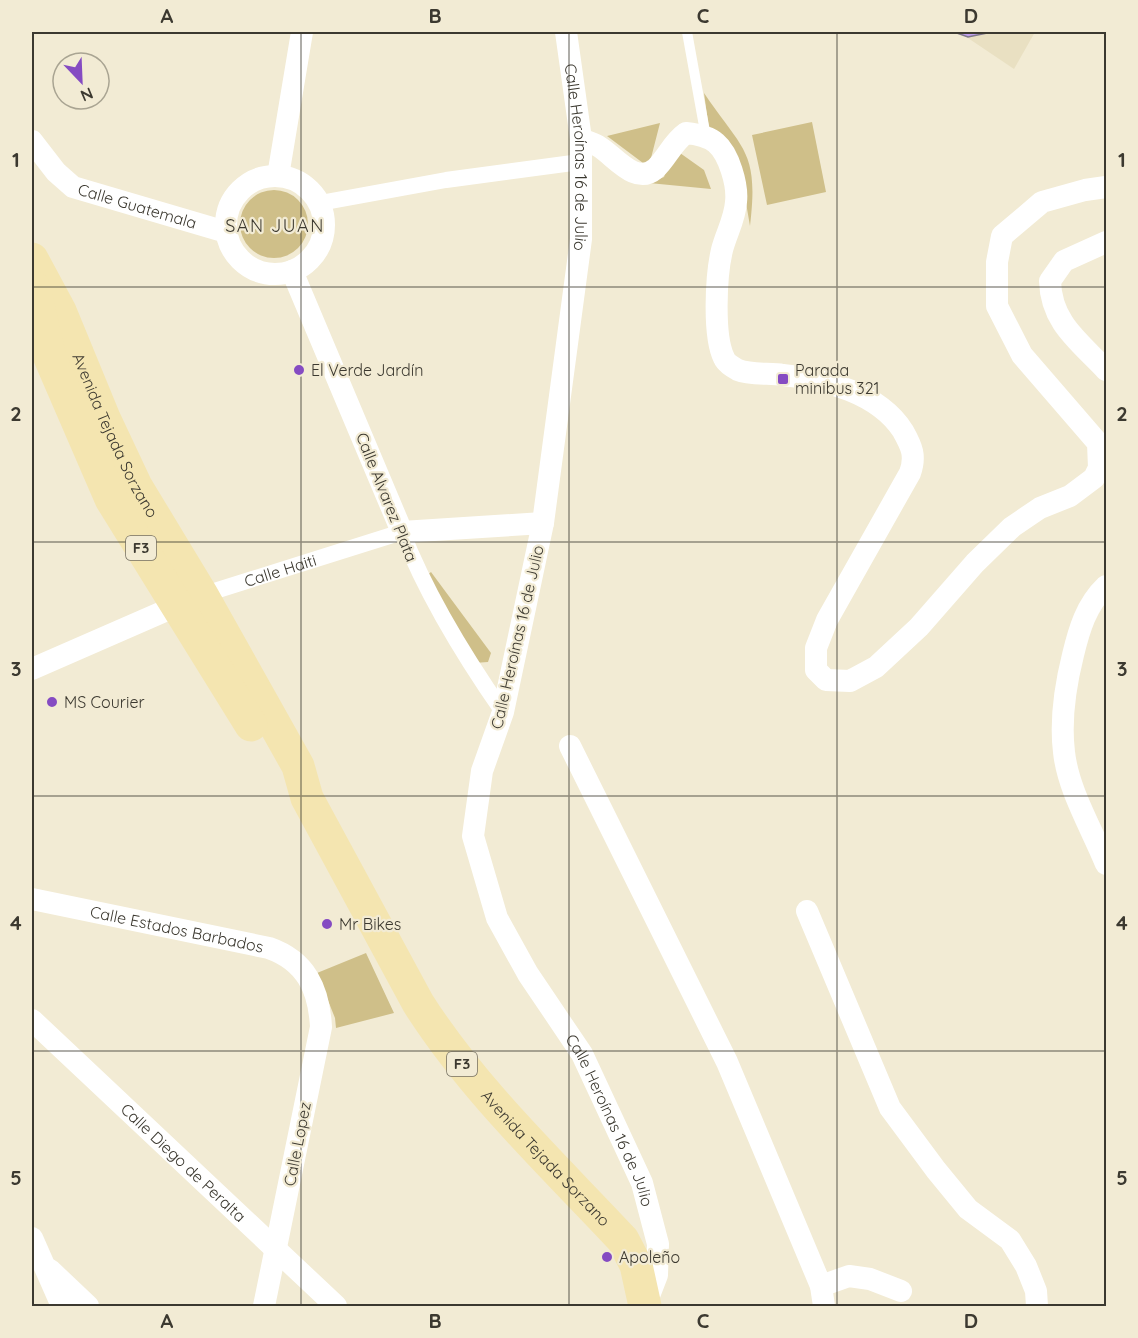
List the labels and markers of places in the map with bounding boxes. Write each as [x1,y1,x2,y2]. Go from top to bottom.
place label: El Verde Jardín [311,360,423,380]
place label: Parada minibus 321 [795,360,880,398]
marker: El Verde Jardín [292,363,306,377]
marker: Parada minibus 321 [776,372,790,386]
place label: MS Courier [64,692,145,712]
marker: MS Courier [45,695,59,709]
place label: Mr Bikes [339,914,401,934]
marker: Mr Bikes [320,917,334,931]
place label: Apoleño [619,1247,680,1267]
marker: Apoleño [600,1250,614,1264]

